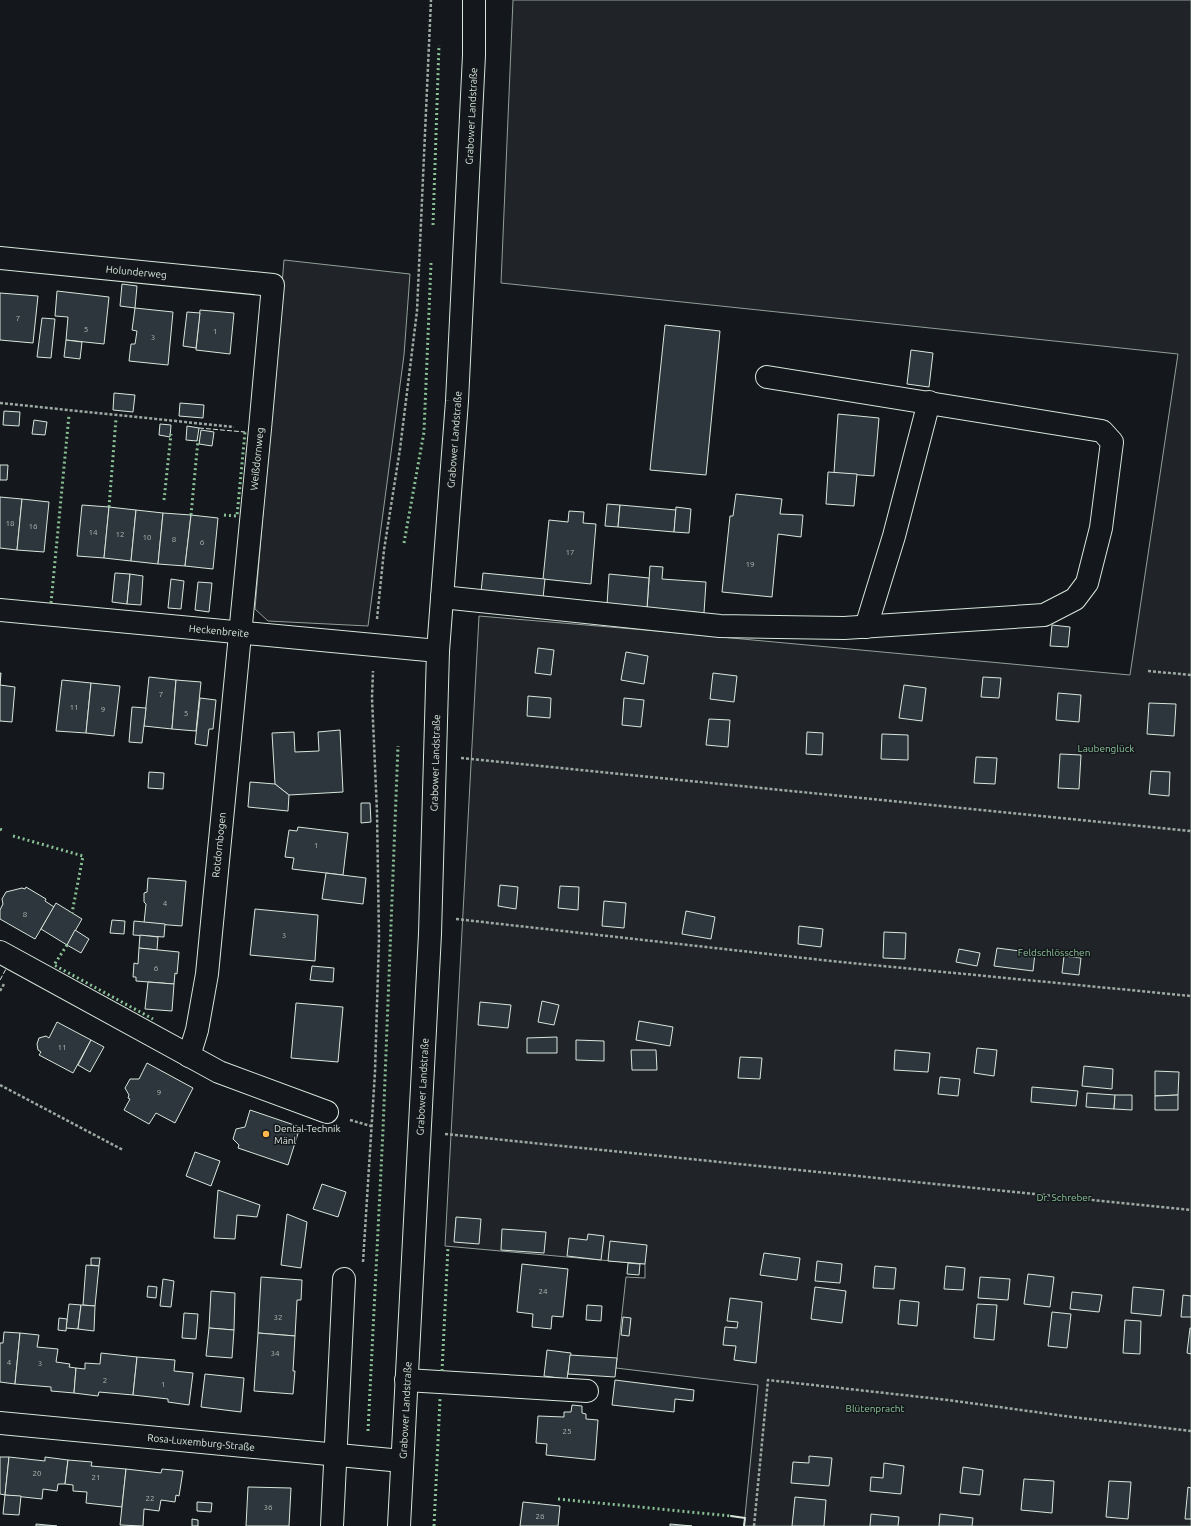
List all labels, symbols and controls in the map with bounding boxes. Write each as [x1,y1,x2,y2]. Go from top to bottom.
street label: Grabower Landstraße [463,67,479,165]
street label: Holunderweg [105,263,167,280]
house number: 7 [16,314,20,323]
house number: 5 [84,325,88,334]
house number: 1 [213,327,217,336]
house number: 3 [151,333,155,342]
street label: Grabower Landstraße [445,391,463,488]
street label: Weißdornweg [248,427,266,491]
house number: 18 [5,519,15,528]
house number: 16 [28,522,38,531]
house number: 14 [88,528,98,537]
house number: 12 [115,530,125,539]
house number: 10 [142,533,152,542]
house number: 8 [172,535,177,544]
house number: 6 [200,538,205,547]
house number: 17 [565,548,575,557]
house number: 19 [745,560,755,569]
street label: Heckenbreite [188,622,250,639]
house number: 7 [159,690,163,699]
house number: 11 [69,703,79,712]
house number: 9 [101,705,105,714]
house number: 5 [184,709,188,718]
street label: Grabower Landstraße [428,714,442,812]
park label: Laubenglück [1078,743,1134,754]
street label: Rotdornbogen [210,812,228,878]
house number: 1 [314,841,318,850]
house number: 4 [163,899,168,908]
house number: 8 [23,910,28,919]
house number: 3 [282,931,286,940]
park label: Feldschlösschen [1018,947,1090,958]
house number: 6 [154,964,159,973]
street label: Grabower Landstraße [414,1038,430,1135]
house number: 11 [57,1043,67,1052]
house number: 9 [157,1088,161,1097]
place label: Dental-Technik Mänl [274,1123,341,1146]
marker: Dental-Technik Mänl [261,1129,271,1139]
park label: Dr. Schreber [1036,1192,1092,1203]
house number: 24 [538,1287,548,1296]
house number: 32 [273,1313,283,1322]
house number: 34 [270,1349,280,1358]
house number: 4 [7,1358,12,1367]
house number: 3 [38,1359,42,1368]
street label: Grabower Landstraße [397,1361,413,1459]
house number: 2 [103,1376,107,1385]
house number: 1 [161,1380,165,1389]
park label: Blütenpracht [846,1403,905,1414]
house number: 25 [562,1427,572,1436]
street label: Rosa-Luxemburg-Straße [147,1431,255,1453]
house number: 20 [32,1469,42,1478]
house number: 21 [91,1473,101,1482]
house number: 22 [145,1494,155,1503]
house number: 36 [263,1503,273,1512]
house number: 26 [535,1512,545,1521]

